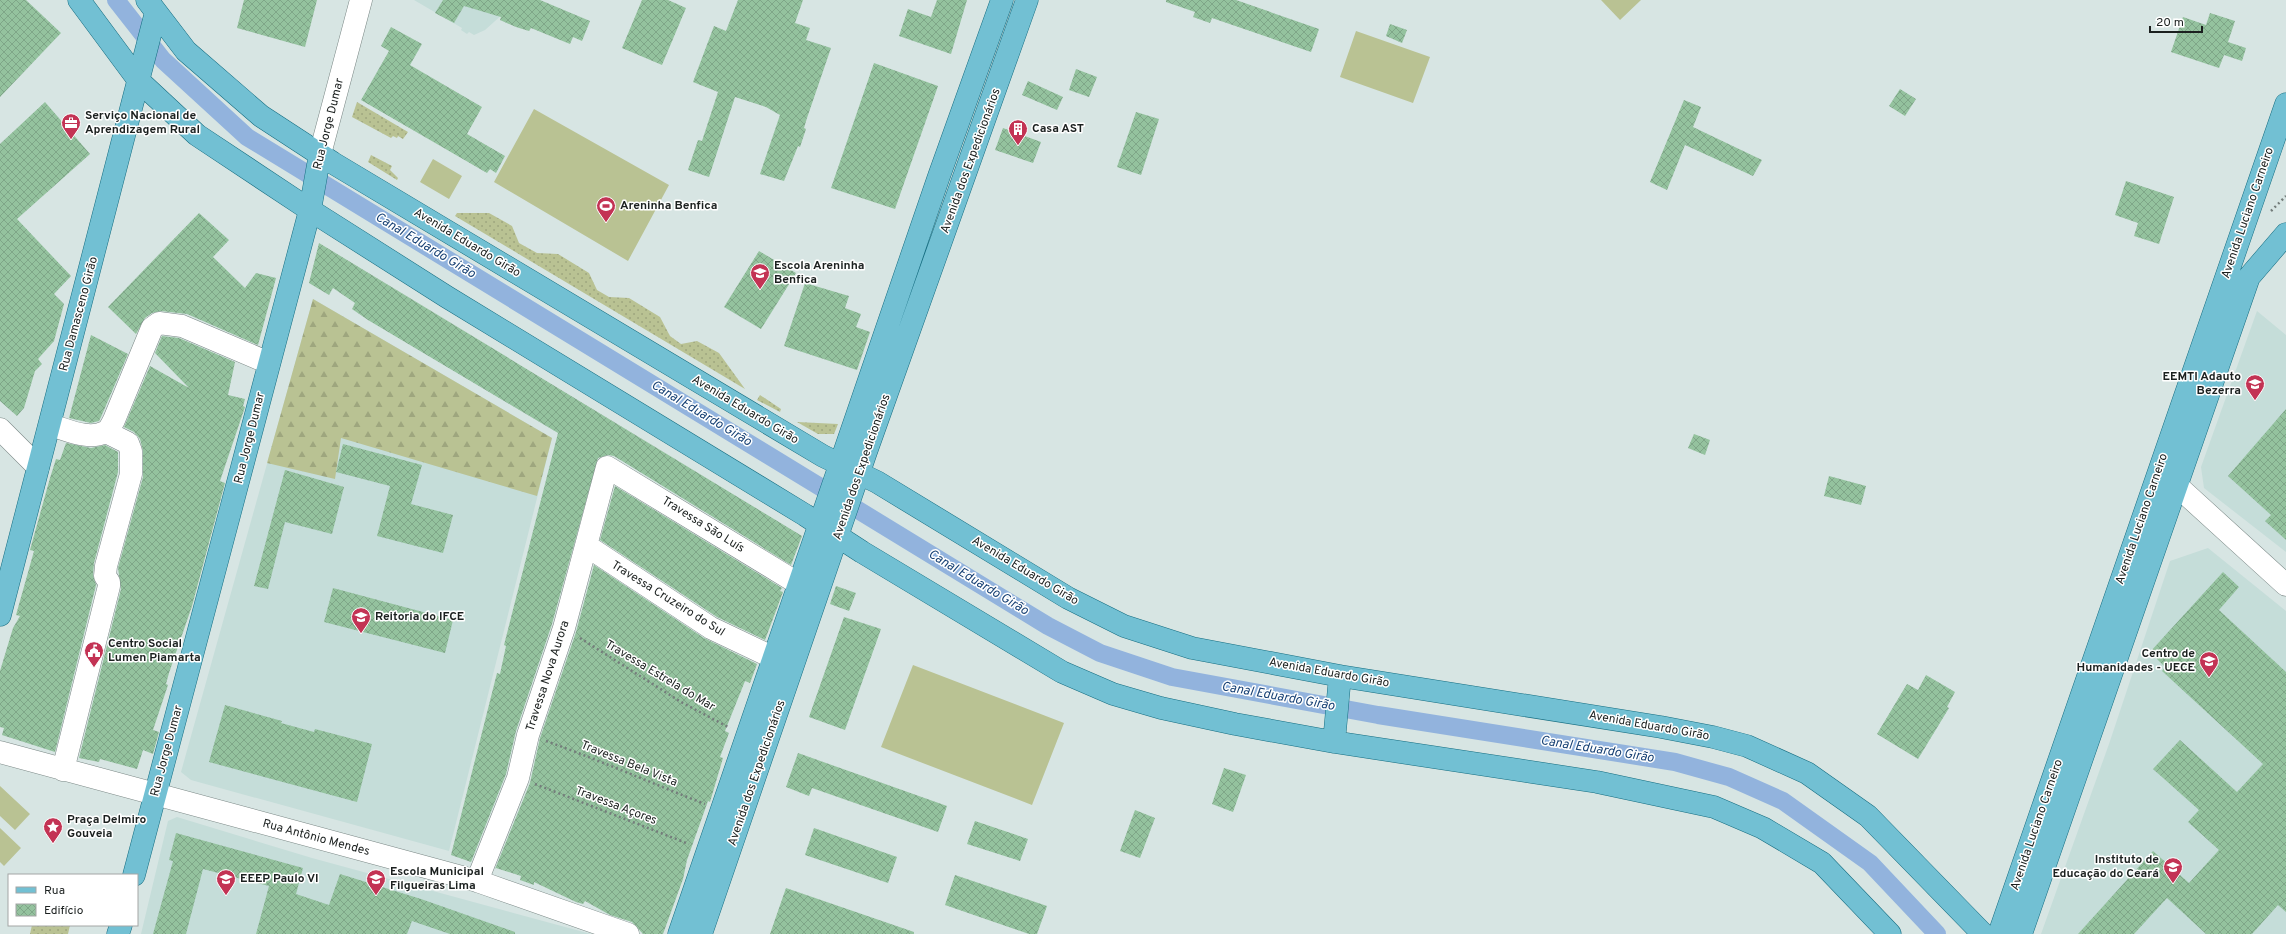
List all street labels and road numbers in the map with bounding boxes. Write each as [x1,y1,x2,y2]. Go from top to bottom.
street label: Rua Jorge Dumar [310,76,348,171]
street label: Avenida dos Expedicionários [937,86,1005,236]
street label: Avenida Luciano Carneiro [2218,145,2278,281]
street label: Avenida Eduardo Girão [411,205,524,281]
street label: Rua Damasceno Girão [56,255,102,373]
street label: Avenida Eduardo Girão [689,372,802,448]
street label: Rua Jorge Dumar [231,390,269,485]
street label: Avenida dos Expedicionários [829,392,895,542]
street label: Avenida Luciano Carneiro [2112,451,2172,587]
street label: Travessa São Luís [659,493,747,557]
street label: Avenida Eduardo Girão [969,533,1082,609]
street label: Travessa Cruzeiro do Sul [608,557,728,641]
street label: Travessa Nova Aurora [523,618,573,734]
street label: Travessa Estrela do Mar [602,637,718,715]
street label: Avenida Eduardo Girão [1267,655,1391,692]
street label: Avenida dos Expedicionários [724,698,790,848]
street label: Rua Jorge Dumar [147,703,187,798]
street label: Avenida Eduardo Girão [1587,708,1711,745]
street label: Travessa Bela Vista [578,737,680,791]
street label: Avenida Luciano Carneiro [2007,757,2067,893]
street label: Travessa Açores [573,783,659,829]
street label: Rua Antônio Mendes [261,816,371,860]

